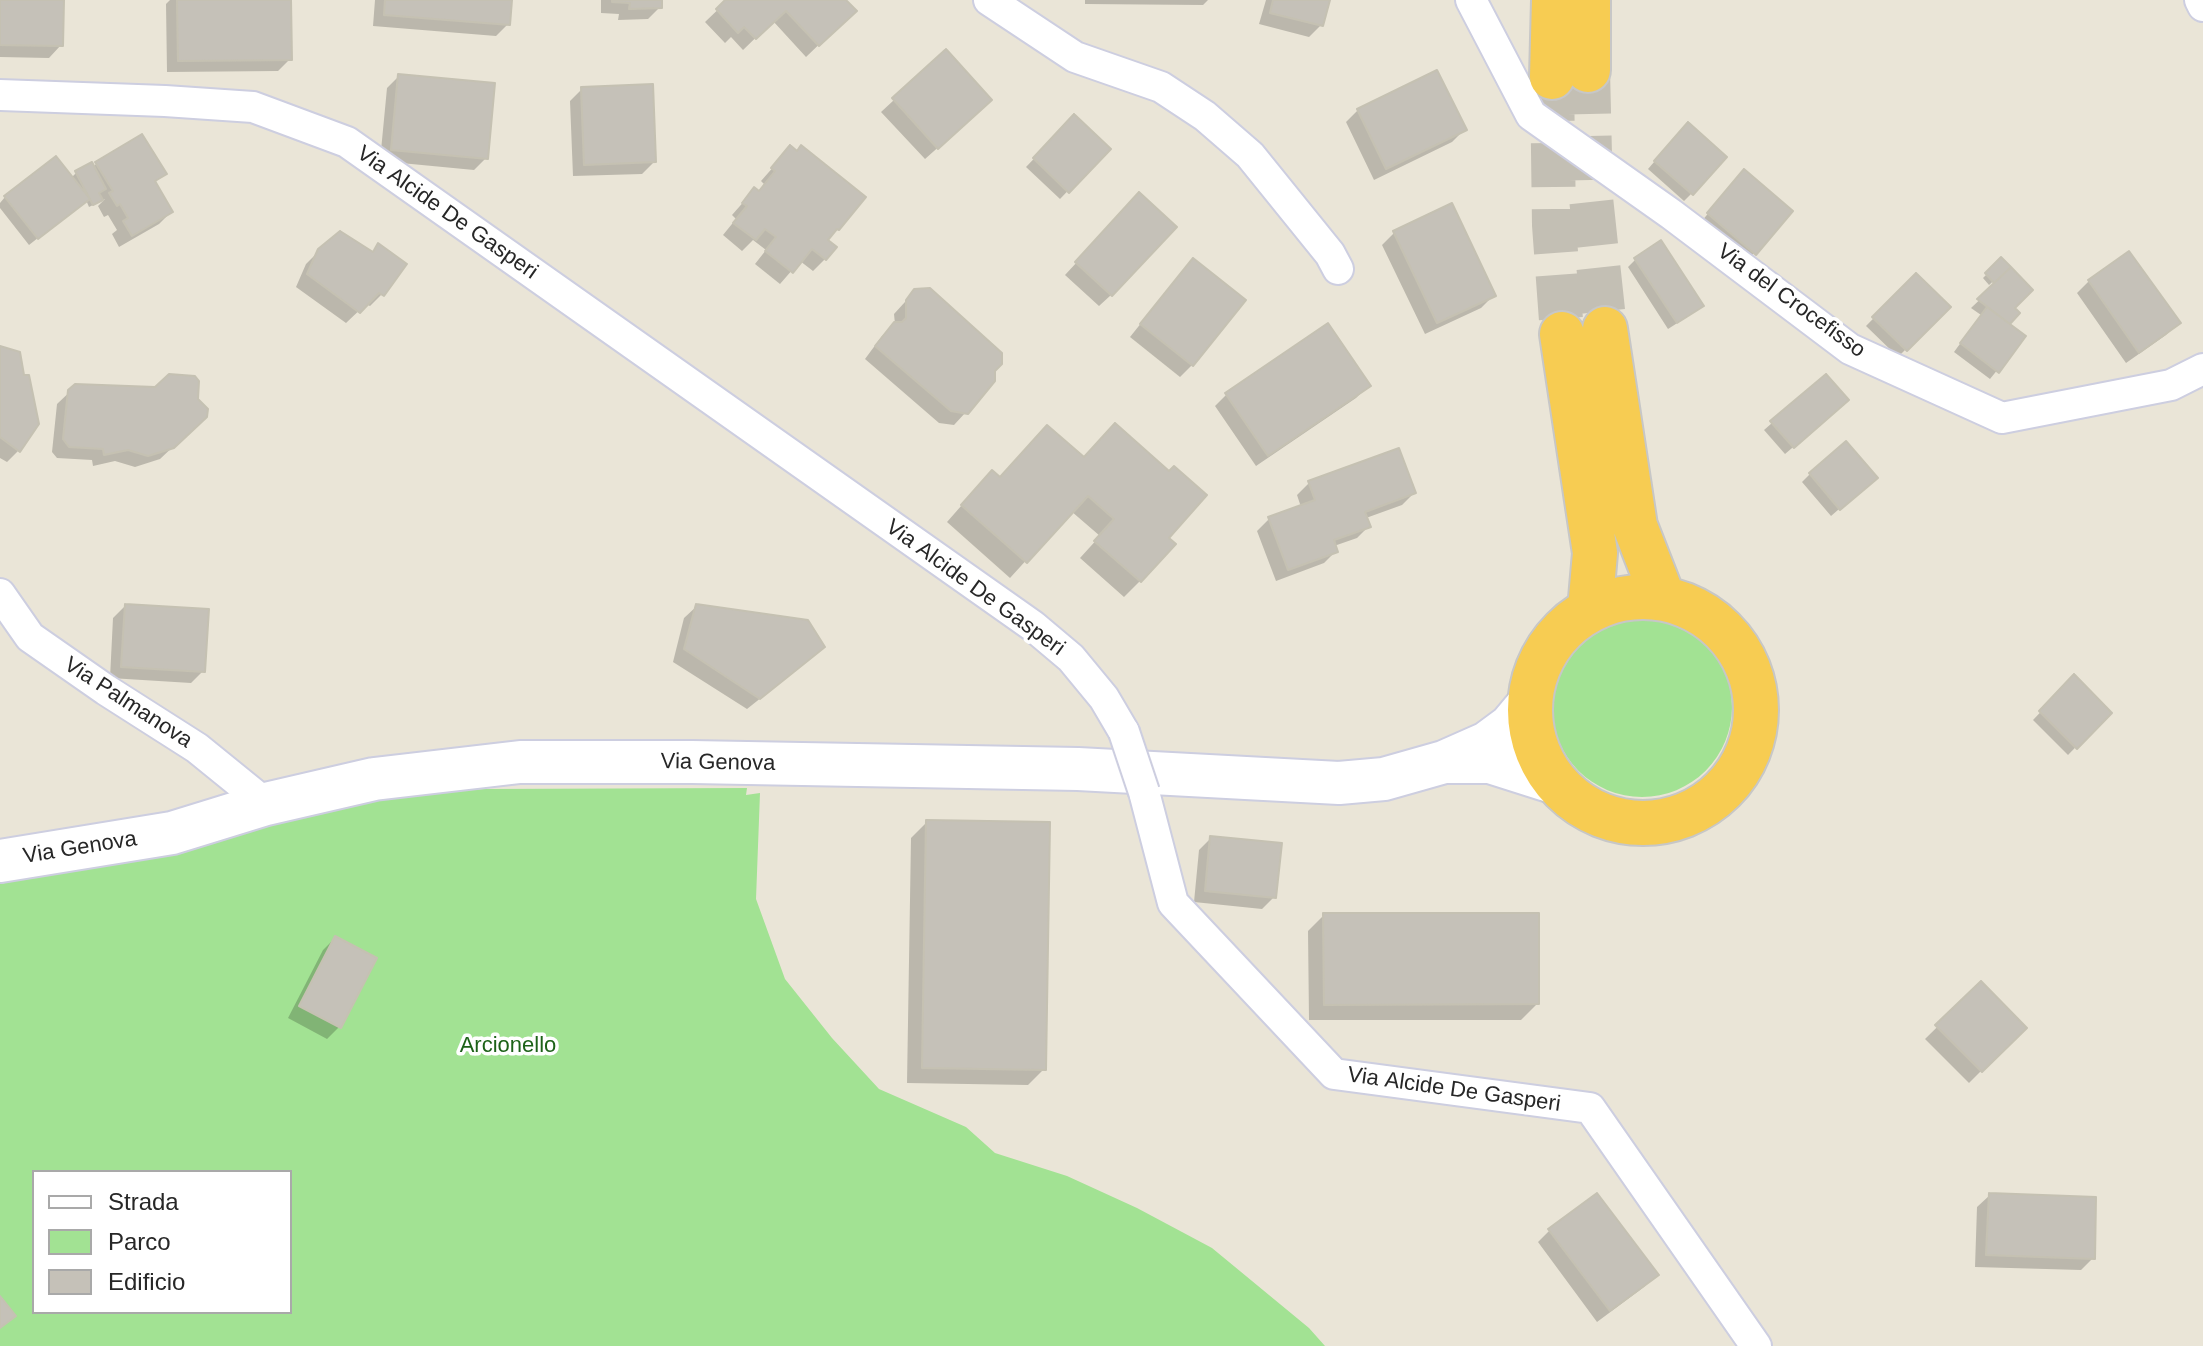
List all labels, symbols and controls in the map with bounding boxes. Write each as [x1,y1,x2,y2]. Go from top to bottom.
street label: Via Alcide De Gasperi [351,141,543,285]
street label: Via del Crocefisso [1712,238,1870,364]
street label: Via Alcide De Gasperi [880,514,1070,662]
street label: Via Palmanova [59,652,197,754]
street label: Via Genova [660,749,776,777]
street label: Via Genova [21,826,139,870]
park label: Arcionello [460,1033,556,1059]
street label: Via Alcide De Gasperi [1346,1062,1562,1118]
legend [32,1170,292,1314]
text: Strada [108,1188,179,1215]
text: Parco [108,1228,171,1255]
text: Edificio [108,1268,185,1295]

